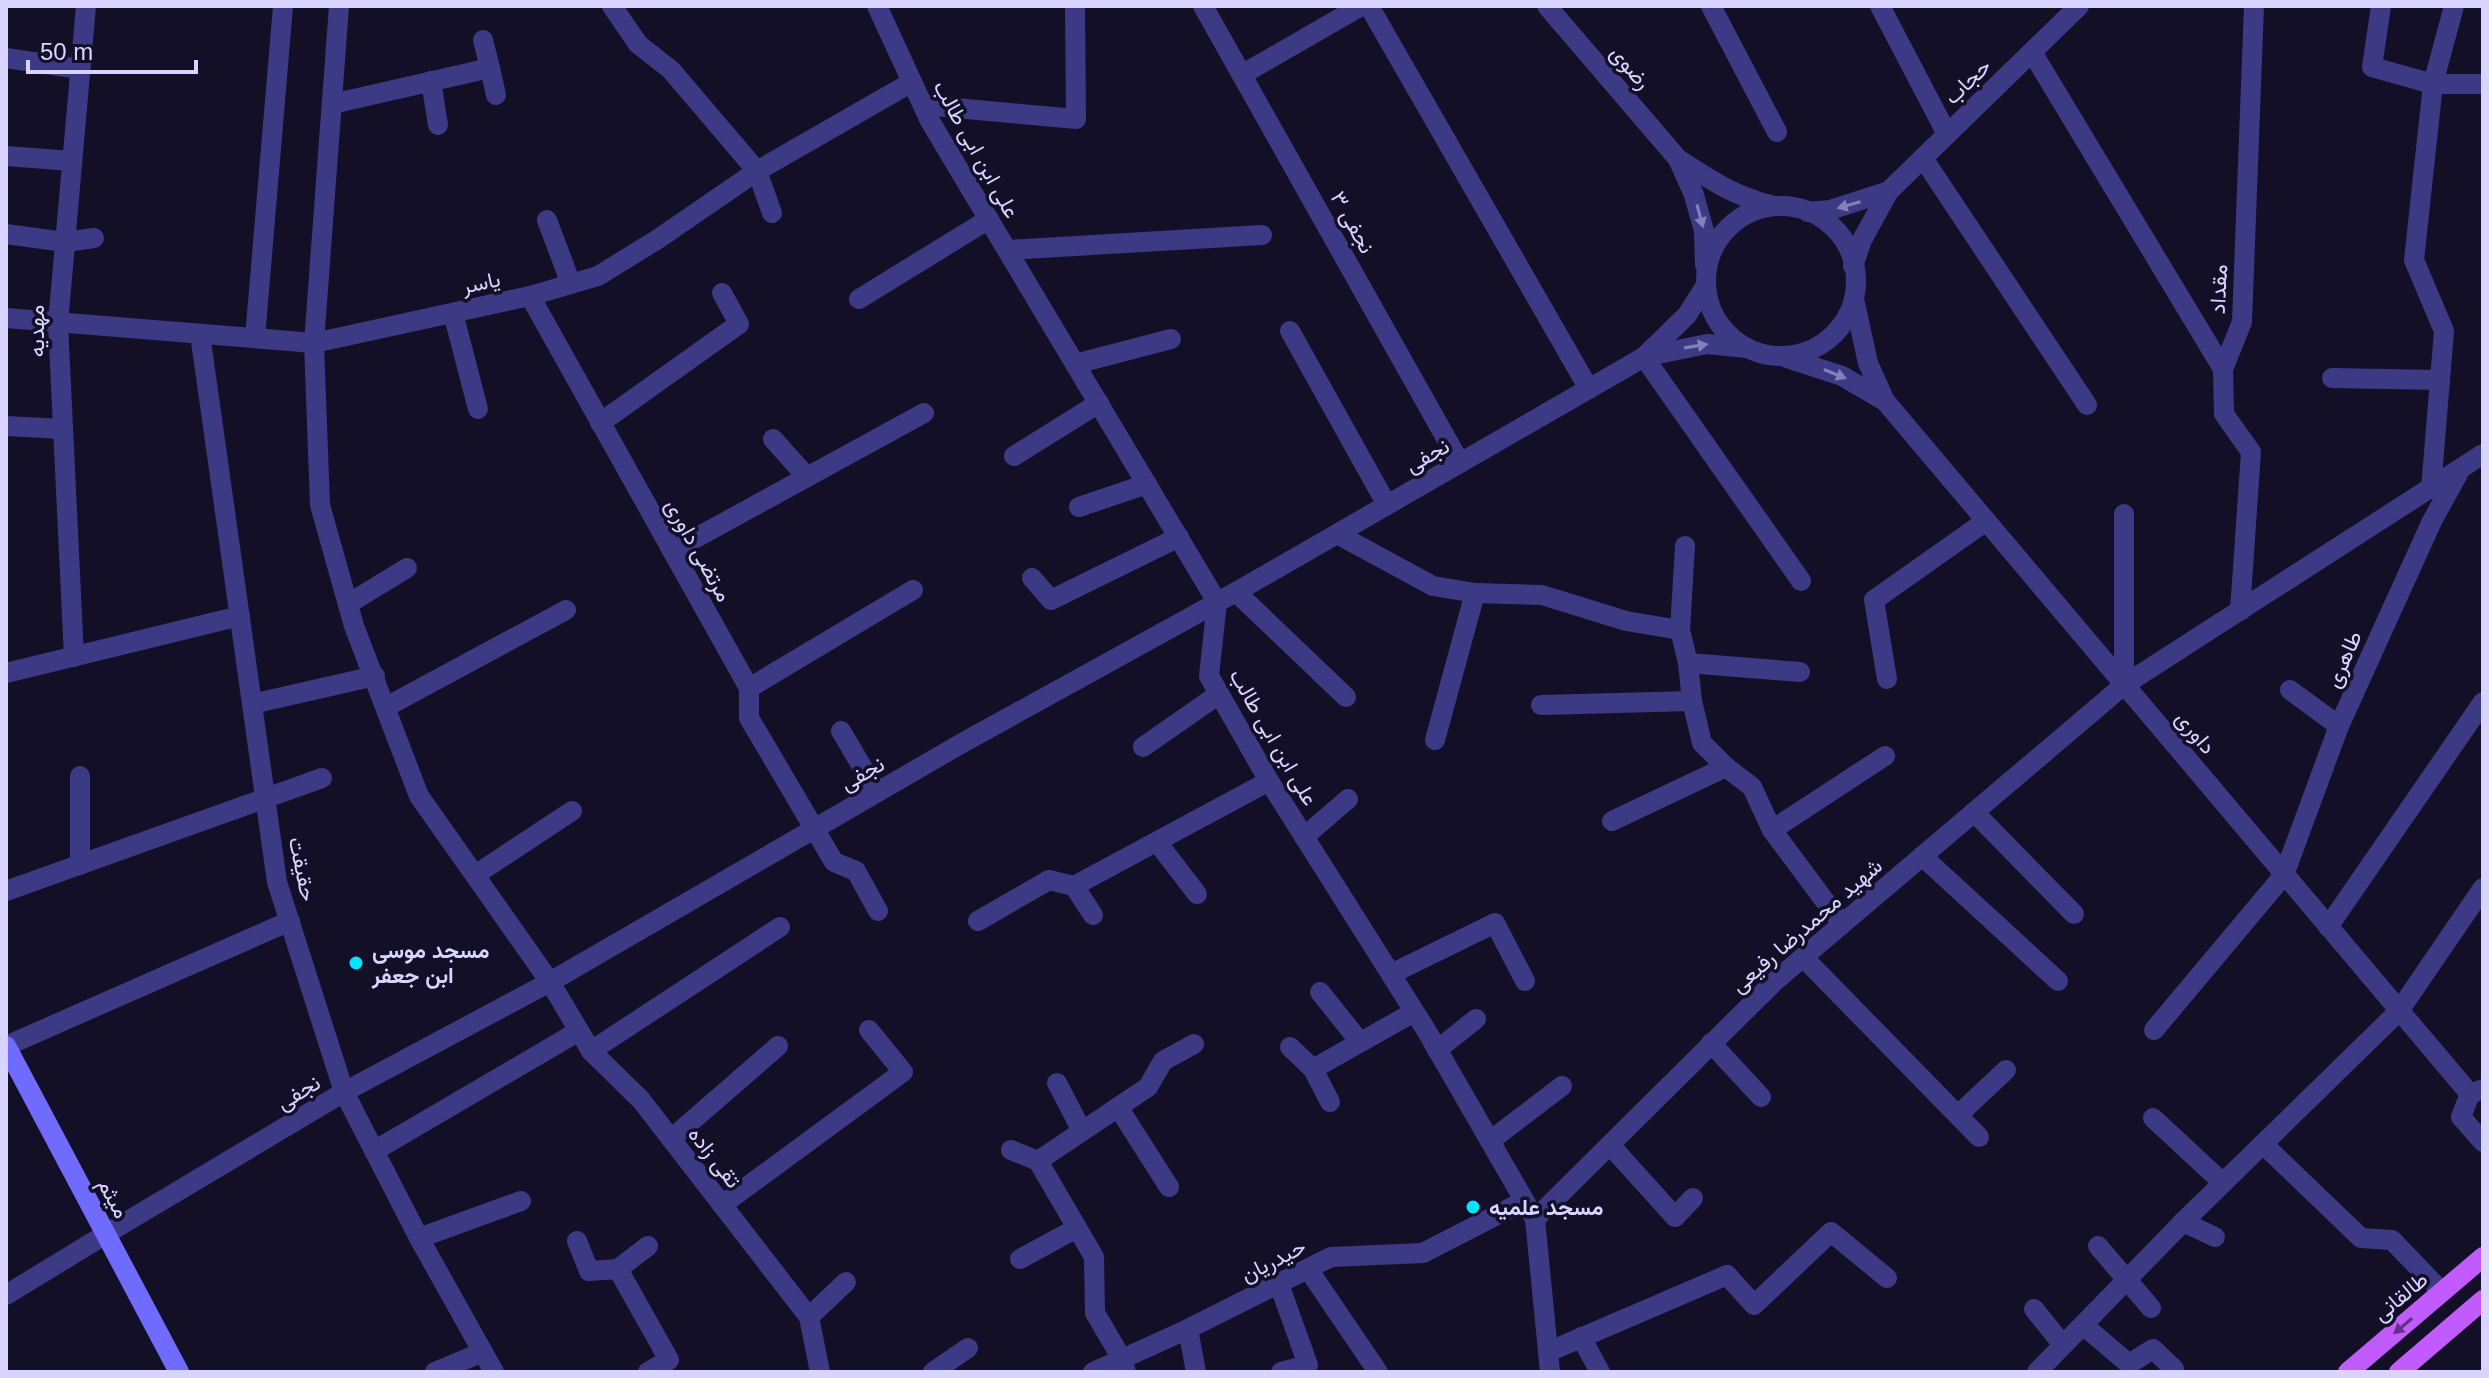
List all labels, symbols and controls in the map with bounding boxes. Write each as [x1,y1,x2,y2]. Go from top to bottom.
scale bar [28,24,196,74]
text: 50 m [40,38,93,65]
street label: رضوی [1604,40,1656,95]
street label: حجاب [1939,53,1996,109]
street label: علی ابن ابی طالب [928,76,1025,223]
street label: نجفی ۳ [1324,187,1380,258]
one-way arrow [1837,199,1861,212]
one-way arrow [1694,204,1707,228]
street label: مقداد [2205,263,2232,315]
street label: یاسر [459,266,503,300]
street label: مهدیه [24,305,50,357]
one-way arrow [1684,339,1709,352]
one-way arrow [1823,368,1847,381]
street label: نجفی [1401,433,1454,479]
street label: مرتضی داوری [659,495,737,606]
street label: طاهری [2320,627,2368,692]
street label: علی ابن ابی طالب [1224,665,1323,810]
street label: داوری [2170,706,2221,760]
street label: نجفی [836,751,889,797]
street label: حقیقت [284,835,322,904]
street label: شهید محمدرضا رفیعی [1726,853,1888,999]
place label: مسجد موسی ابن جعفر [371,938,490,989]
marker: مسجد موسی ابن جعفر [347,954,365,972]
street label: نجفی [272,1070,325,1116]
street label: تقی زاده [682,1122,746,1193]
street label: میثم [91,1174,134,1223]
place label: مسجد علمیه [1489,1195,1604,1221]
marker: مسجد علمیه [1464,1198,1482,1216]
street label: حیدریان [1237,1234,1310,1288]
street label: طالقانی [2368,1266,2433,1327]
one-way arrow [2393,1317,2413,1334]

